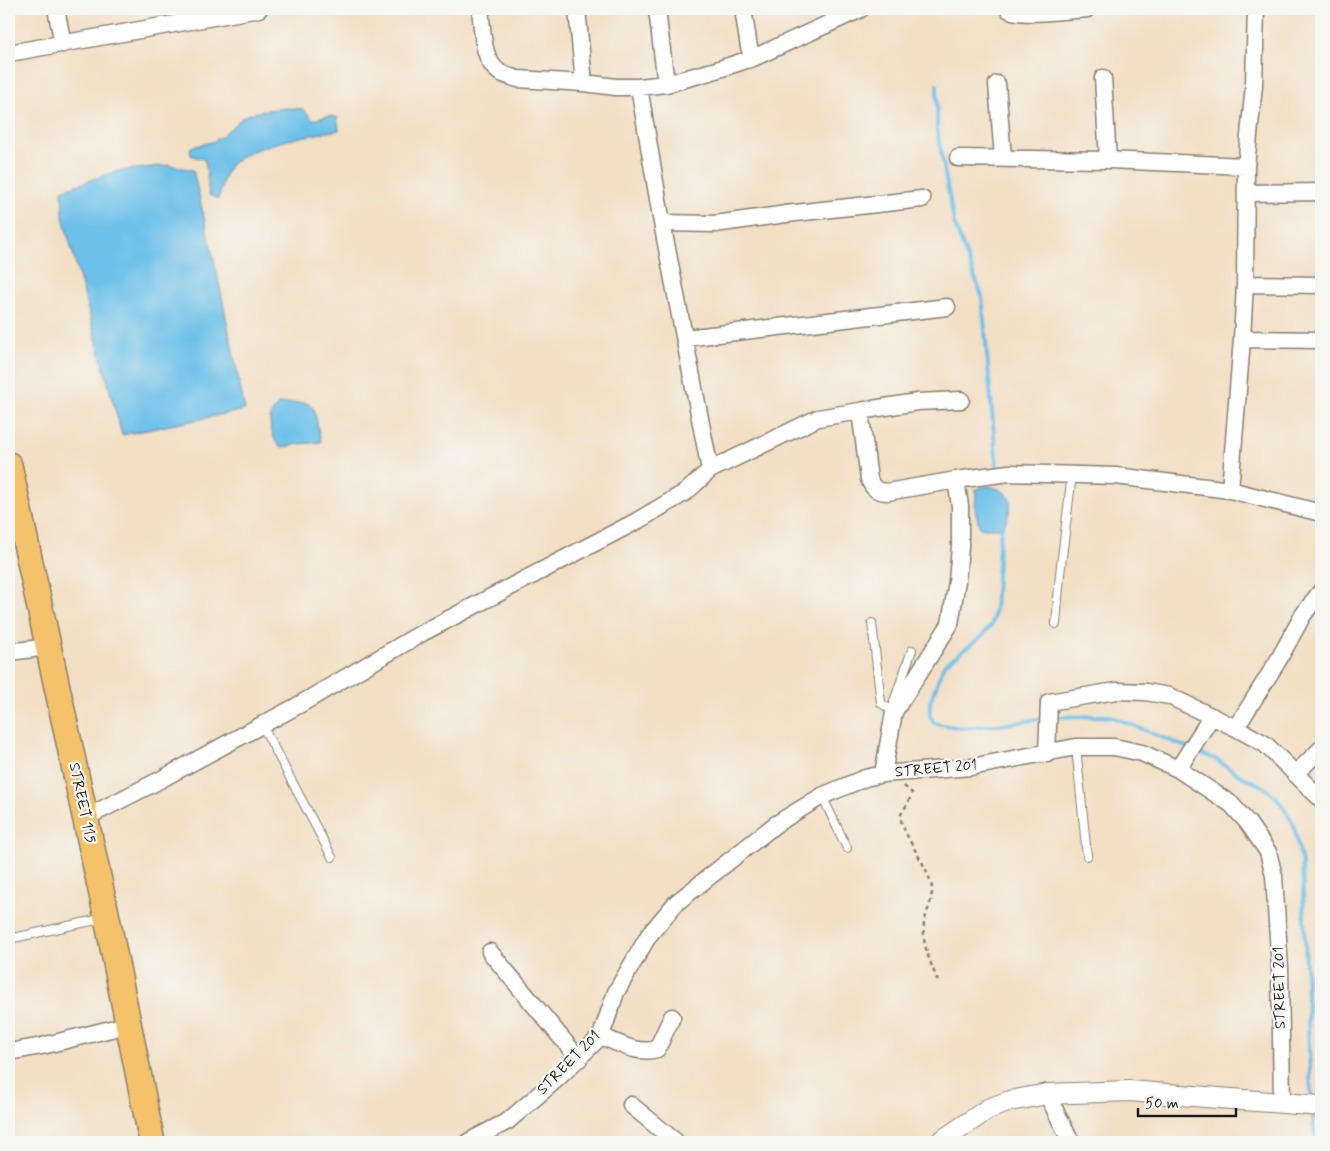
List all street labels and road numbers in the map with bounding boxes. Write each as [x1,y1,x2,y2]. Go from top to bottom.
street label: STREET 201 [894,755,978,783]
street label: STREET 115 [64,761,100,845]
street label: STREET 201 [1269,947,1291,1029]
street label: STREET 201 [533,1027,605,1099]

